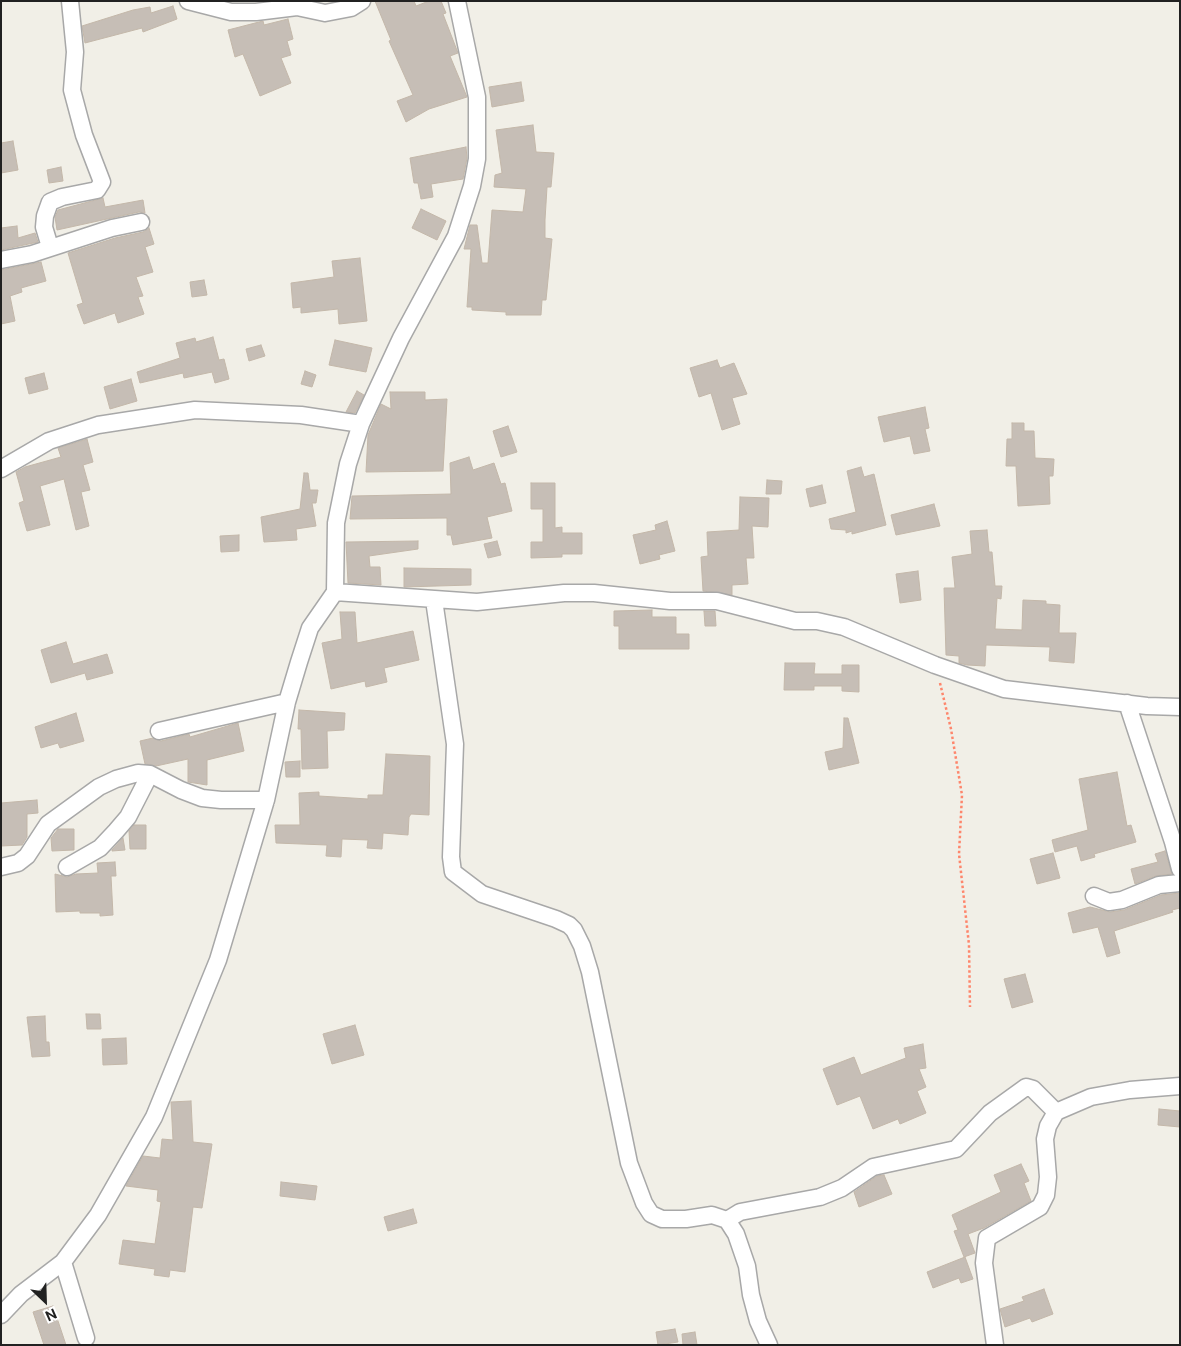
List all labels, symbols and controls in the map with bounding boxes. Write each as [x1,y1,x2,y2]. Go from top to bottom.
north arrow [20,1276,70,1326]
text: N [43,1305,59,1324]

